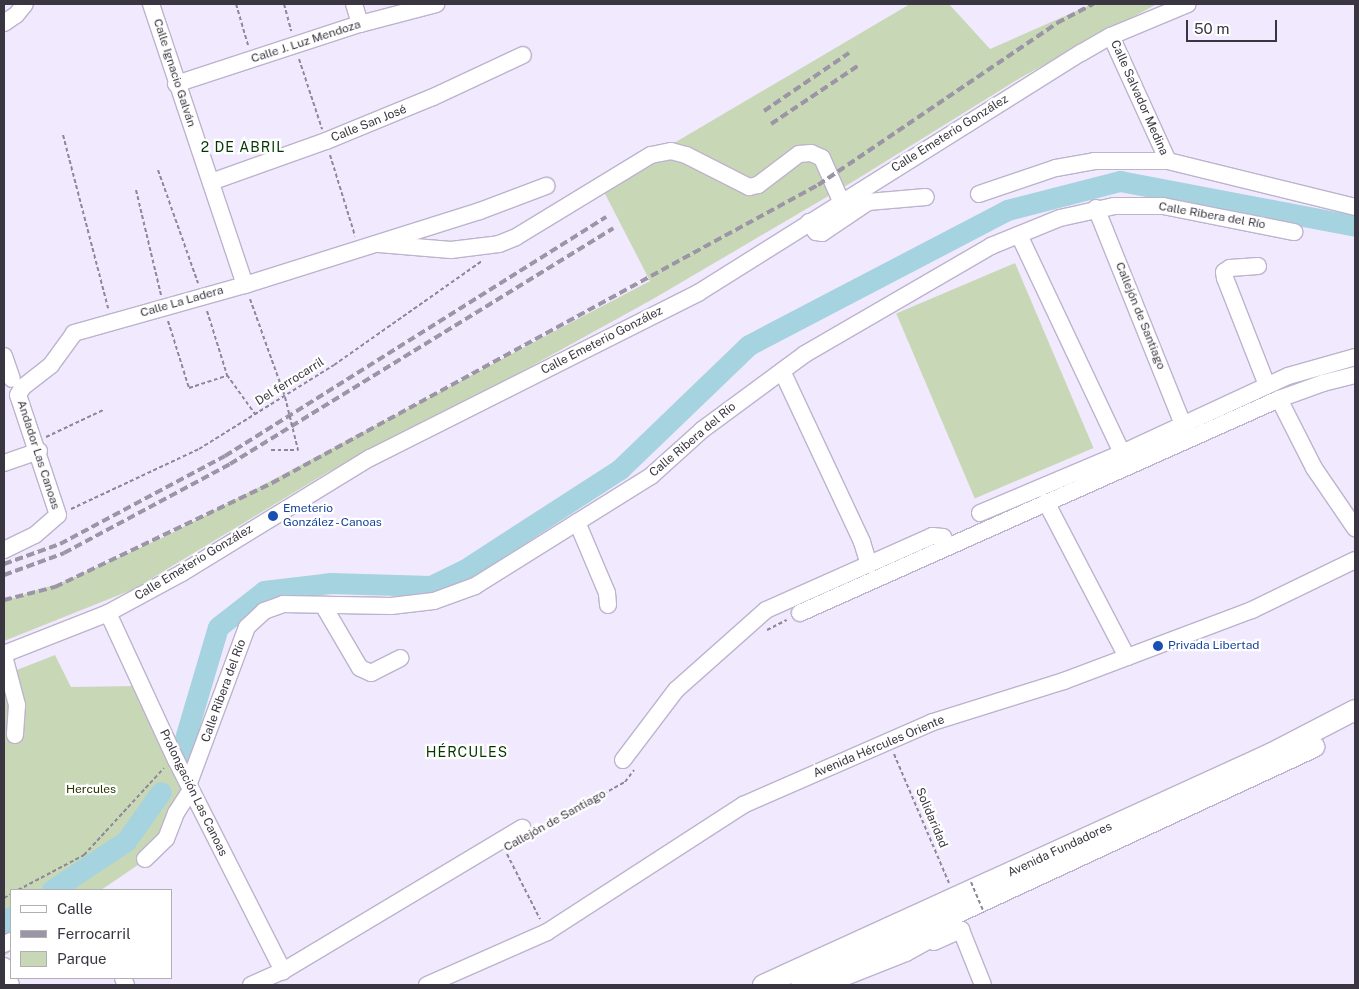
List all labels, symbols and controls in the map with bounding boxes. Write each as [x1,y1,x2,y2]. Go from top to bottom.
scale bar [1189,10,1280,42]
street label: Calle Ignacio Galván [150,17,198,129]
street label: Calle J. Luz Mendoza [249,17,363,67]
text: 50 m [1194,20,1229,37]
street label: Calle Salvador Medina [1107,38,1171,158]
street label: Calle Emeterio González [889,92,1011,176]
street label: Calle San José [329,102,409,146]
district label: 2 DE ABRIL [200,139,286,155]
street label: Calle Ribera del Río [1157,199,1267,233]
street label: Callejón de Santiago [1112,260,1168,372]
street label: Calle La Ladera [139,283,225,321]
street label: Calle Emeterio González [539,304,665,378]
street label: Del ferrocarril [253,355,327,409]
street label: Andador Las Canoas [14,398,62,512]
street label: Calle Ribera del Río [647,400,739,480]
place label: Emeterio González - Canoas [283,502,385,530]
marker: Emeterio González - Canoas [267,510,279,522]
street label: Calle Emeterio González [132,522,256,604]
street label: Calle Ribera del Río [199,637,249,745]
place label: Privada Libertad [1168,639,1259,653]
marker: Privada Libertad [1152,640,1164,652]
street label: Avenida Hércules Oriente [811,713,947,781]
street label: Prolongación Las Canoas [156,727,230,859]
district label: HÉRCULES [425,744,509,760]
park label: Hercules [66,783,116,797]
street label: Solidaridad [912,786,950,850]
street label: Callejón de Santiago [501,787,609,855]
street label: Avenida Fundadores [1006,820,1114,880]
legend [10,889,172,979]
text: Calle [57,900,93,917]
text: Ferrocarril [57,925,131,942]
text: Parque [57,950,107,967]

